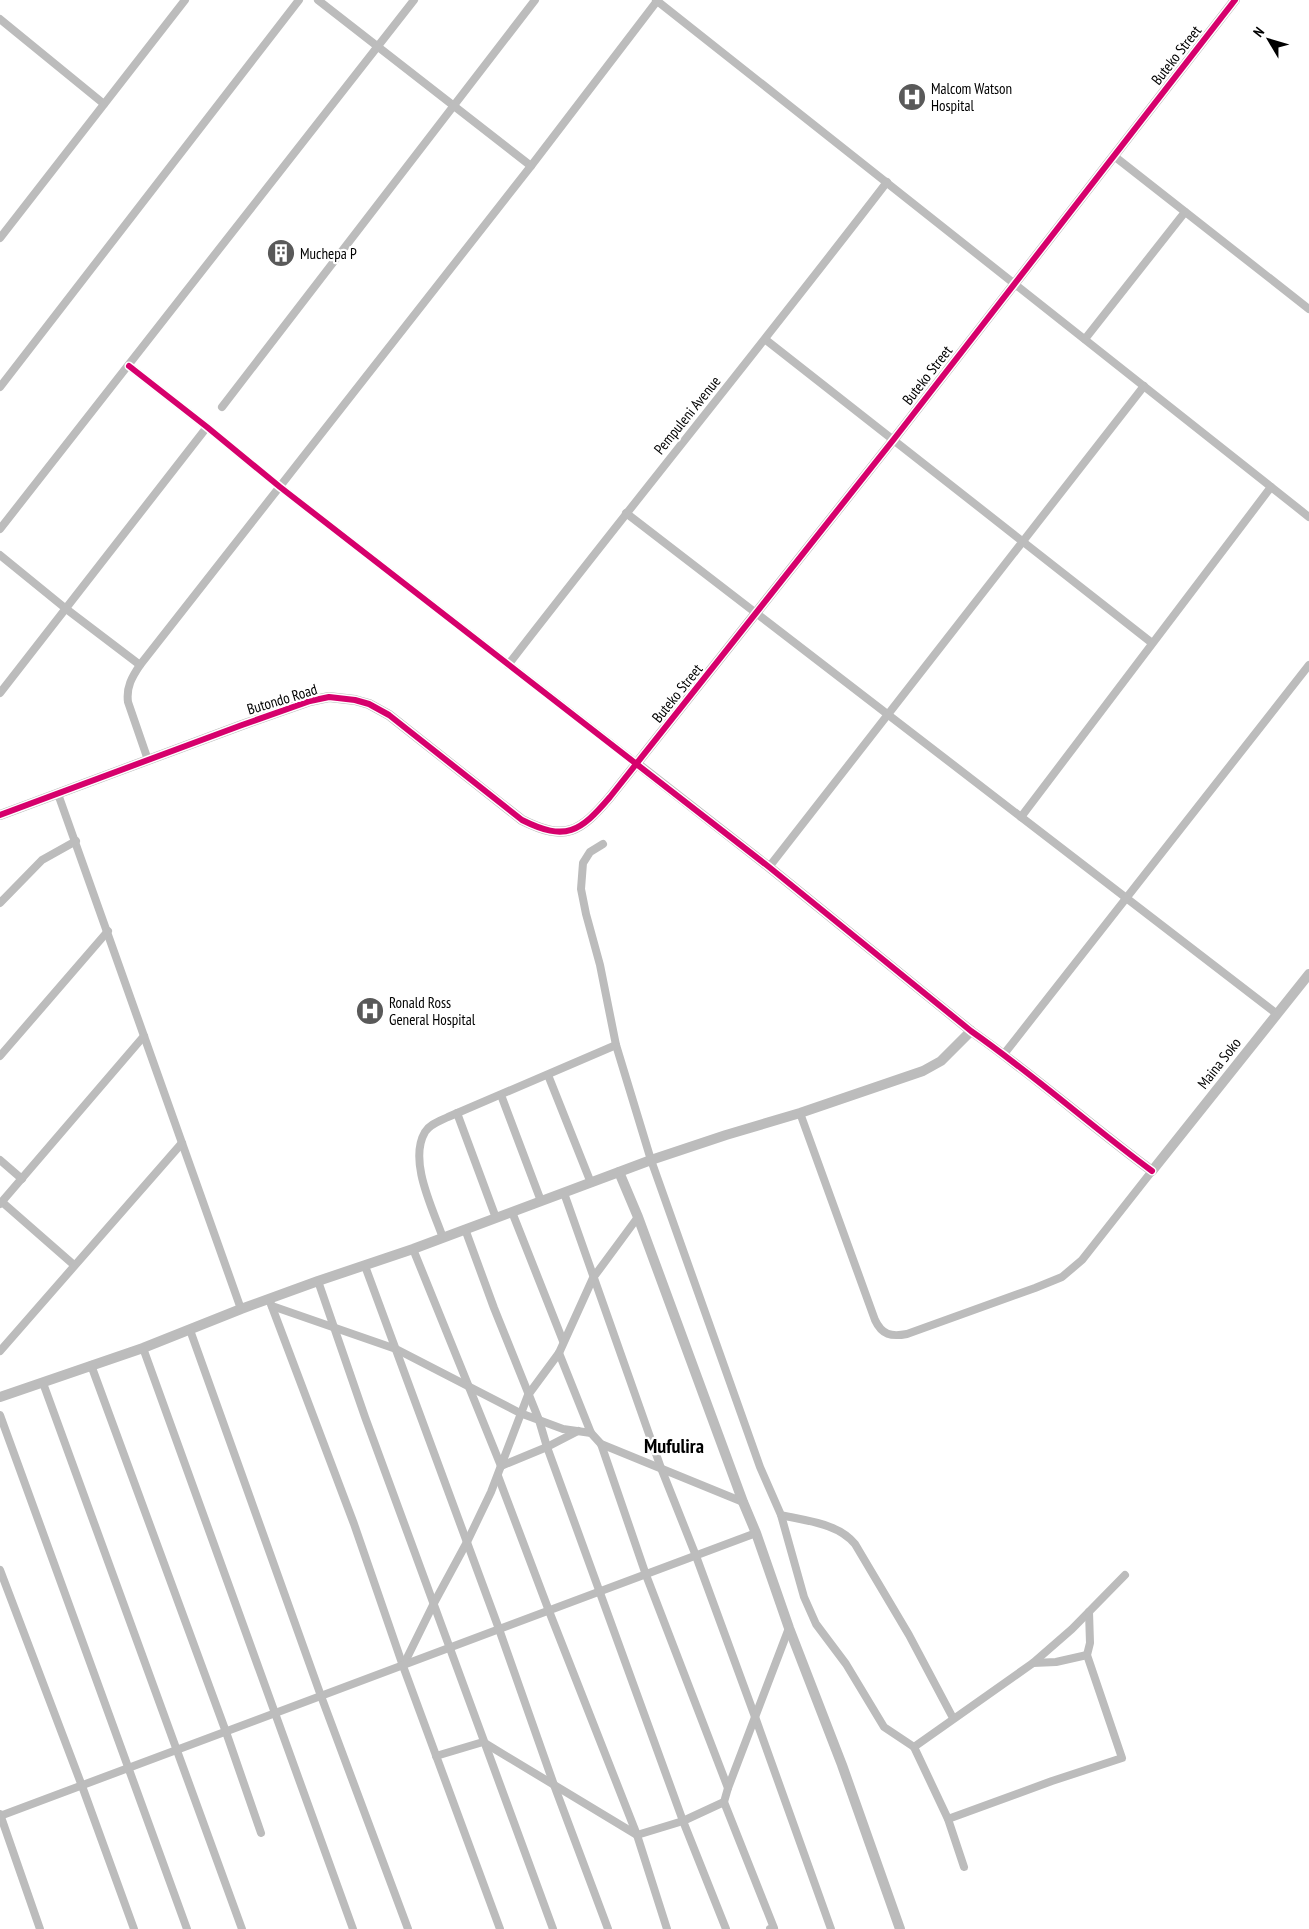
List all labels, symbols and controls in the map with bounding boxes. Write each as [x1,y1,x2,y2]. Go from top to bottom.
north arrow [1244,15,1294,65]
street label: Buteko Street [1147,22,1205,88]
text: N [1249,23,1268,41]
place label: Malcom Watson Hospital [931,79,1012,115]
hospital icon: Malcom Watson Hospital [897,82,927,112]
building icon: Muchepa P [266,238,296,268]
place label: Muchepa P [300,244,357,263]
street label: Buteko Street [898,342,956,408]
street label: Pempuleni Avenue [650,372,724,458]
street label: Buteko Street [648,660,706,726]
street label: Butondo Road [245,679,319,719]
place label: Ronald Ross General Hospital [389,993,476,1029]
hospital icon: Ronald Ross General Hospital [355,996,385,1026]
street label: Maina Soko [1193,1034,1245,1092]
district label: Mufulira [644,1433,704,1459]

